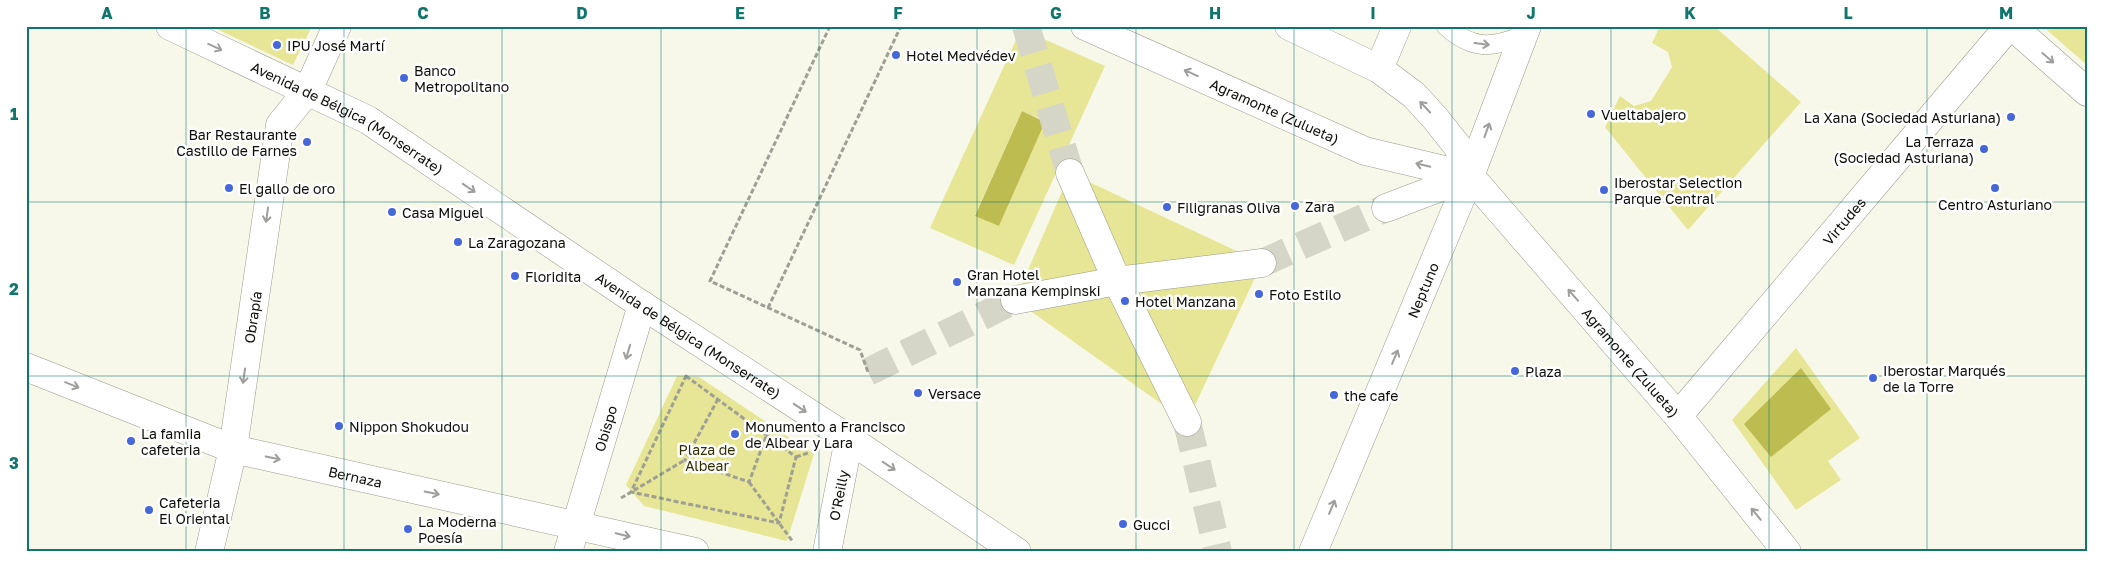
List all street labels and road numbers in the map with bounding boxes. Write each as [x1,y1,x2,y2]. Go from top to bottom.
street label: Avenida de Bélgica (Monserrate) [249,57,447,177]
street label: Agramonte (Zulueta) [1208,75,1342,147]
street label: Virtudes [1819,194,1869,248]
street label: Neptuno [1403,260,1442,320]
street label: Avenida de Bélgica (Monserrate) [593,268,784,401]
street label: Obrapía [240,290,264,344]
street label: Agramonte (Zulueta) [1579,304,1683,420]
street label: Obispo [590,403,620,453]
street label: Bernaza [327,462,384,491]
street label: O'Reilly [825,468,851,522]

